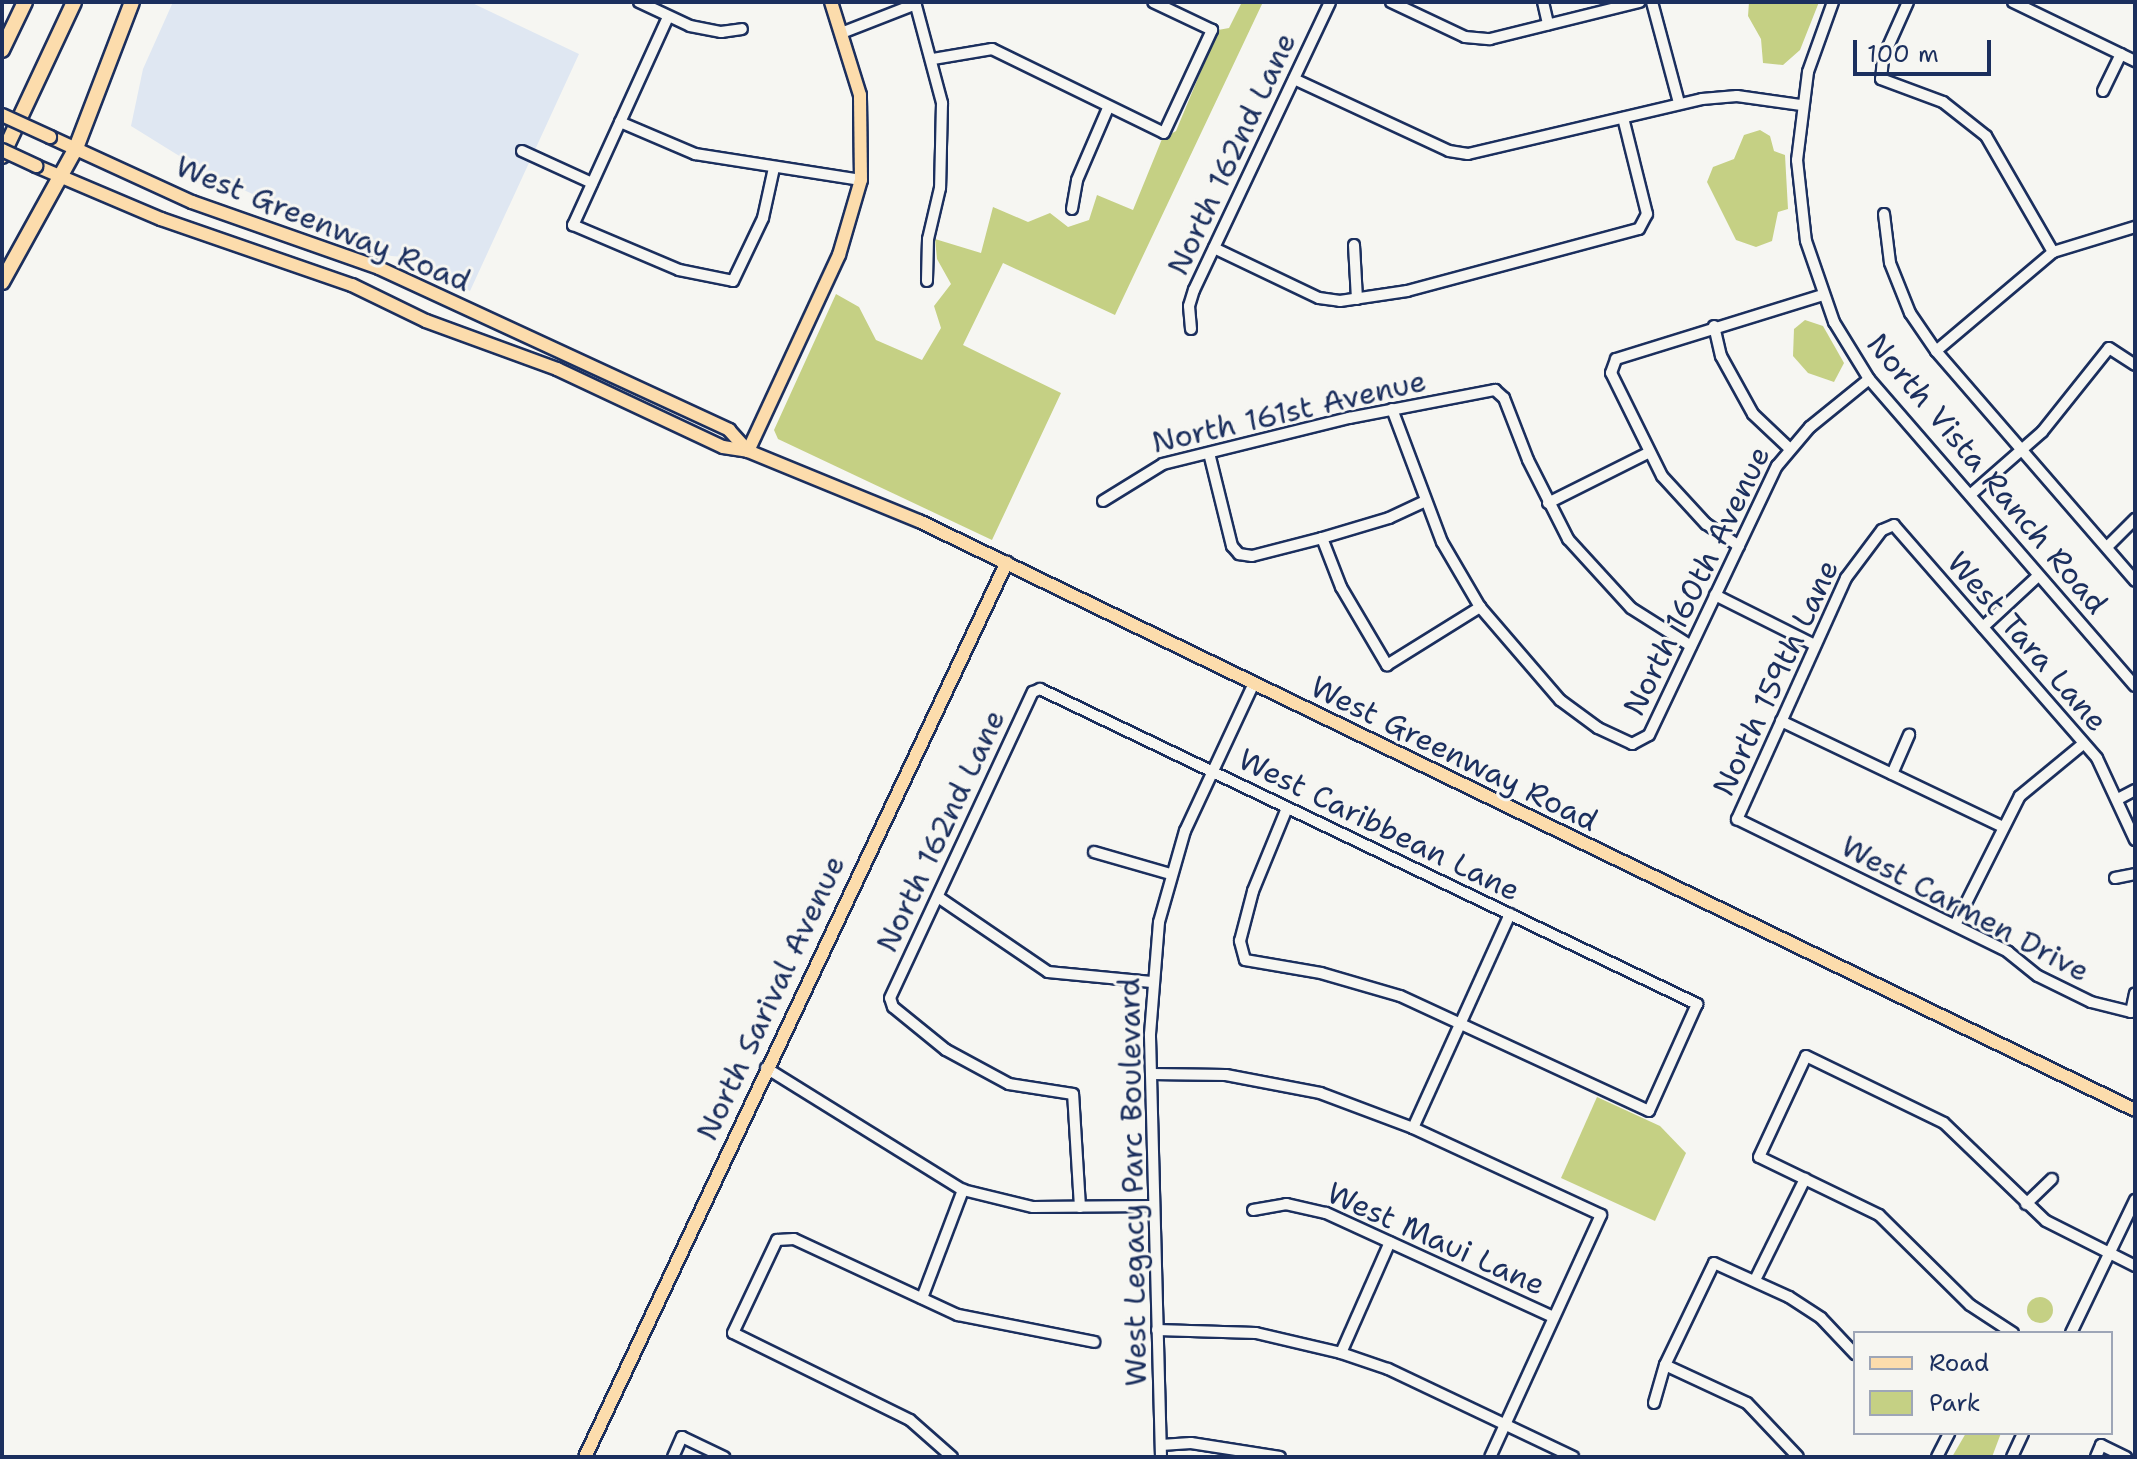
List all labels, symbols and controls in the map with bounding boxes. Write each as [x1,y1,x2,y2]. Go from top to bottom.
scale bar [1857,24,1995,74]
street label: North 162nd Lane [1160,27,1304,281]
text: 100 m [1867,38,1939,70]
street label: West Greenway Road [170,148,476,300]
street label: North Vista Ranch Road [1859,327,2115,621]
street label: North 161st Avenue [1148,363,1430,461]
street label: North 160th Avenue [1616,440,1778,722]
street label: West Tara Lane [1939,545,2115,739]
street label: North 159th Lane [1706,554,1846,802]
street label: West Greenway Road [1305,669,1603,839]
street label: North 162nd Lane [869,704,1013,958]
street label: West Caribbean Lane [1232,741,1526,909]
street label: West Carmen Drive [1835,828,2095,990]
street label: North Sarival Avenue [689,850,853,1146]
street label: West Legacy Parc Boulevard [1111,977,1155,1387]
street label: West Maui Lane [1321,1175,1551,1303]
legend [1853,1331,2113,1435]
text: Road [1929,1347,1989,1379]
text: Park [1929,1387,1981,1419]

